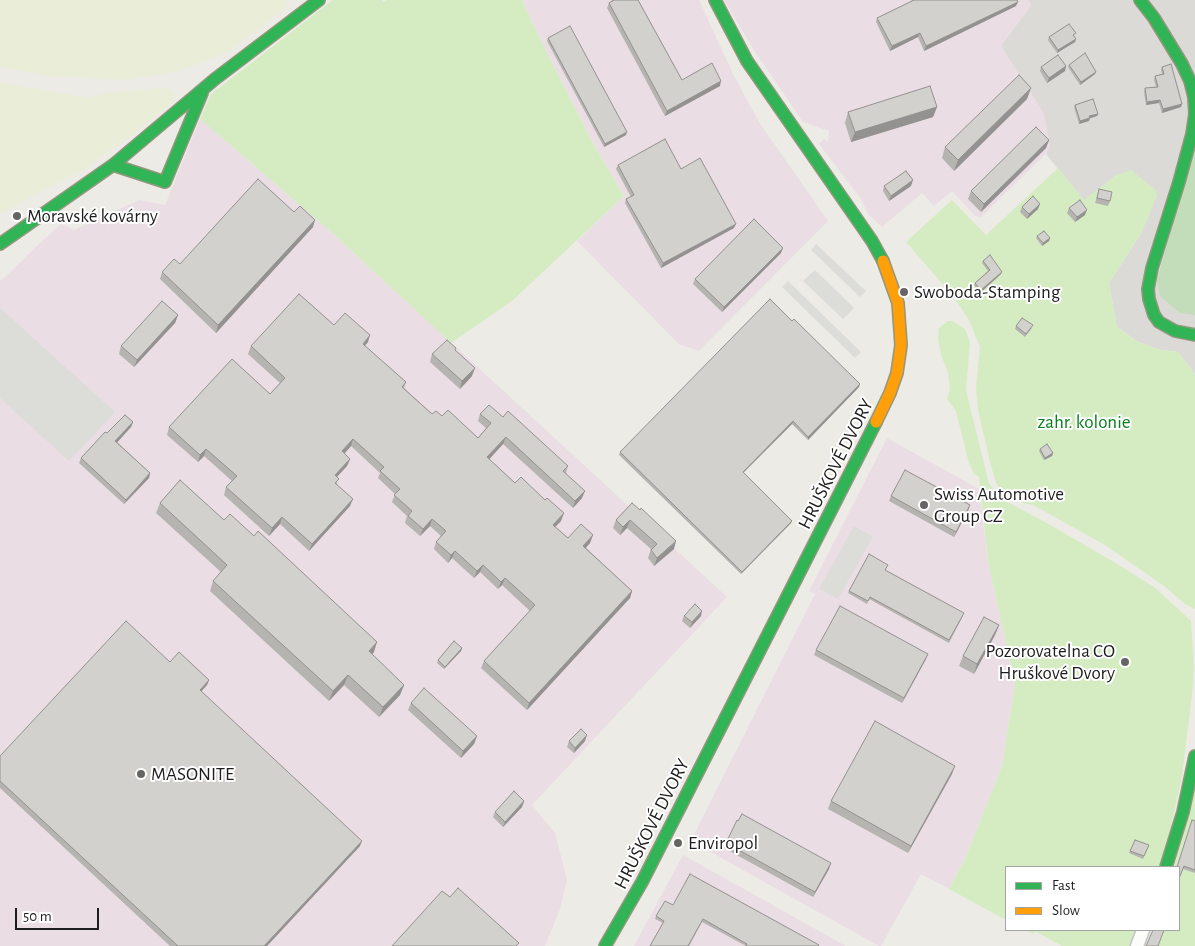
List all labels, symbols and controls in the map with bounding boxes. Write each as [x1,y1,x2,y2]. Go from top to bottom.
place label: Moravské kovárny [27,205,158,227]
marker: Moravské kovárny [11,210,23,222]
place label: Swoboda-Stamping [914,281,1060,303]
marker: Swoboda-Stamping [898,286,910,298]
street label: HRUŠKOVÉ DVORY [793,395,879,533]
park label: zahr. kolonie [1037,411,1131,433]
place label: Swiss Automotive Group CZ [934,483,1064,527]
marker: Swiss Automotive Group CZ [918,499,930,511]
place label: Pozorovatelna CO Hruškové Dvory [986,640,1115,684]
marker: Pozorovatelna CO Hruškové Dvory [1119,656,1131,668]
street label: HRUŠKOVÉ DVORY [609,755,695,893]
place label: MASONITE [151,763,234,785]
marker: MASONITE [135,768,147,780]
place label: Enviropol [688,832,758,854]
marker: Enviropol [672,837,684,849]
legend [1005,866,1180,931]
text: Fast [1052,878,1075,893]
scale bar [18,898,101,930]
text: Slow [1052,903,1080,918]
text: 50 m [23,909,52,924]

